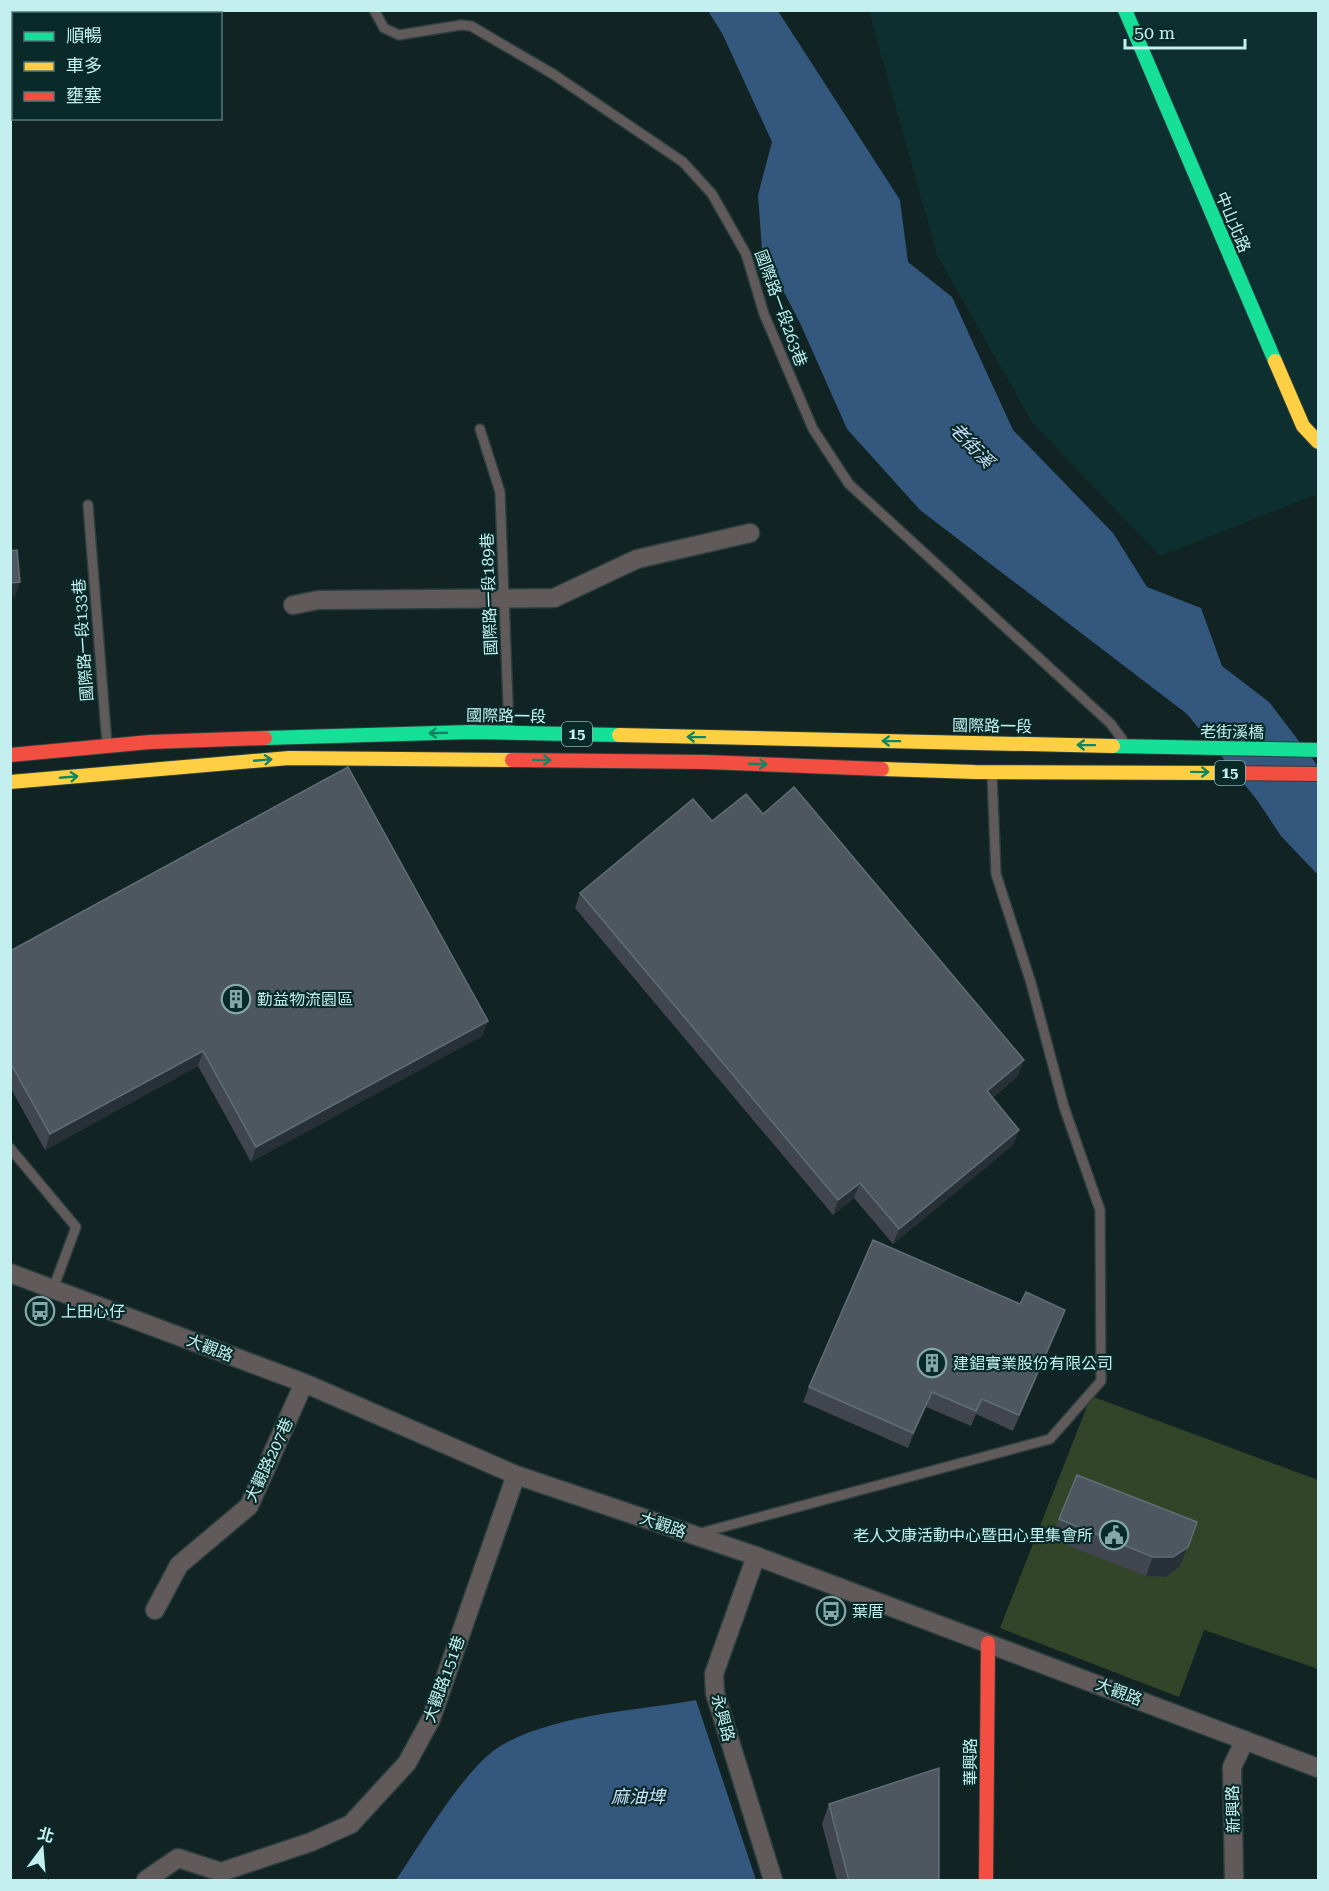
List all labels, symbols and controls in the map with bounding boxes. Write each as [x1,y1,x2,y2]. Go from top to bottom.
legend [12,12,222,120]
scale bar [1125,12,1245,50]
text: 50 m [1134,22,1175,43]
text: 順暢 [66,25,102,46]
text: 車多 [66,55,102,76]
text: 壅塞 [66,85,102,106]
street label: 中山北路 [1212,189,1254,255]
street label: 國際路一段263巷 [751,247,811,369]
water label: 老街溪 [946,418,1000,474]
street label: 國際路一段189巷 [477,532,501,656]
street label: 國際路一段133巷 [69,578,97,702]
street label: 國際路一段 [466,706,546,726]
street label: 國際路一段 [952,716,1032,736]
road number: 15 [562,722,592,746]
street label: 老街溪橋 [1200,722,1264,742]
one-way arrow [429,727,449,738]
one-way arrow [687,731,707,742]
one-way arrow [882,735,902,746]
one-way arrow [1077,739,1097,751]
one-way arrow [253,754,273,765]
one-way arrow [531,754,551,766]
one-way arrow [747,758,767,770]
road number: 15 [1215,761,1245,785]
one-way arrow [1189,766,1209,778]
one-way arrow [58,771,78,782]
building icon: 勤益物流園區 [220,983,252,1015]
place label: 勤益物流園區 [257,990,353,1009]
bus stop icon: 上田心仔 [24,1295,56,1327]
place label: 上田心仔 [61,1302,125,1321]
street label: 大觀路 [184,1331,236,1365]
building icon: 建錩實業股份有限公司 [916,1347,948,1379]
place label: 建錩實業股份有限公司 [953,1354,1113,1373]
street label: 大觀路207巷 [241,1415,297,1505]
street label: 大觀路 [637,1508,689,1542]
public building icon: 老人文康活動中心暨田心里集會所 [1098,1519,1130,1551]
place label: 老人文康活動中心暨田心里集會所 [853,1526,1093,1545]
bus stop icon: 葉厝 [815,1595,847,1627]
place label: 葉厝 [852,1602,884,1621]
street label: 大觀路151巷 [420,1633,468,1725]
street label: 大觀路 [1093,1675,1145,1709]
street label: 永興路 [708,1692,738,1744]
street label: 華興路 [961,1738,980,1786]
street label: 新興路 [1223,1785,1243,1833]
water label: 麻油埤 [611,1786,667,1807]
north arrow [12,1819,72,1879]
text: 北 [36,1824,56,1846]

